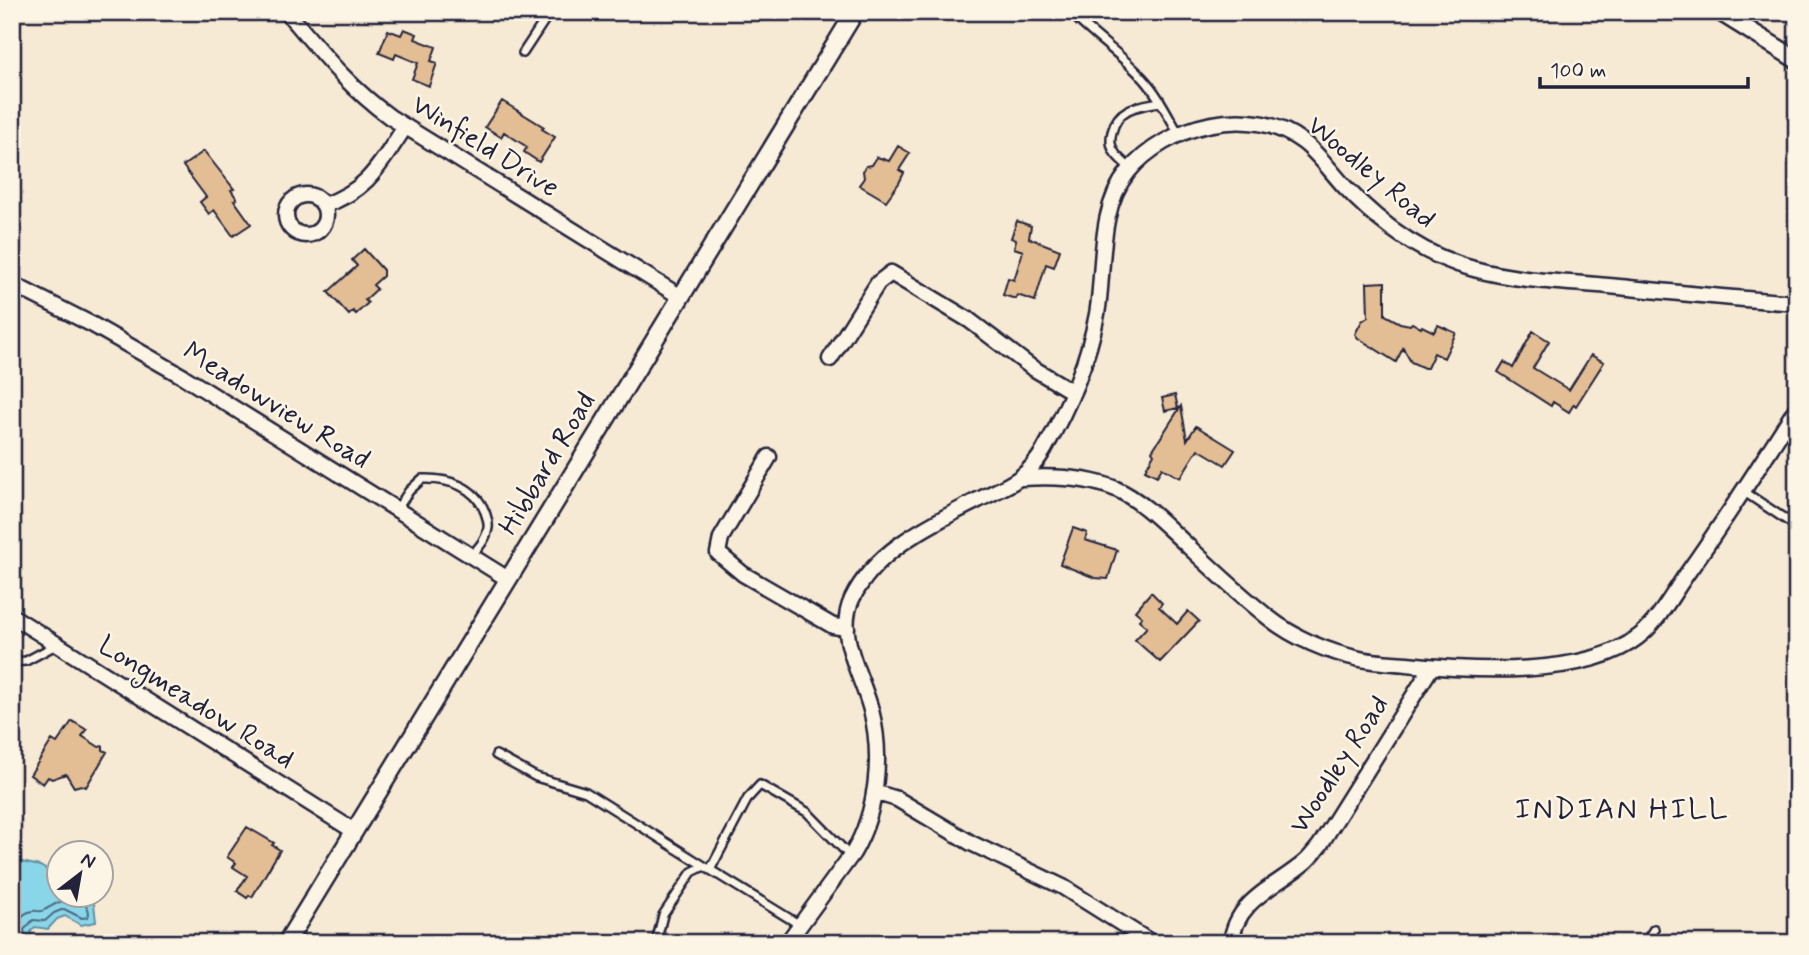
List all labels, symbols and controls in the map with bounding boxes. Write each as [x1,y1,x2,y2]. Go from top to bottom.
scale bar [1540,46,1748,90]
text: 100 m [1550,57,1606,85]
street label: Winfield Drive [404,87,566,207]
street label: Woodley Road [1299,108,1443,238]
street label: Meadowview Road [175,334,377,478]
street label: Hibbard Road [491,386,605,542]
street label: Longmeadow Road [90,628,301,780]
street label: Woodley Road [1282,689,1398,841]
district label: INDIAN HILL [1515,790,1729,829]
north arrow [46,839,116,909]
text: N [76,847,100,875]

